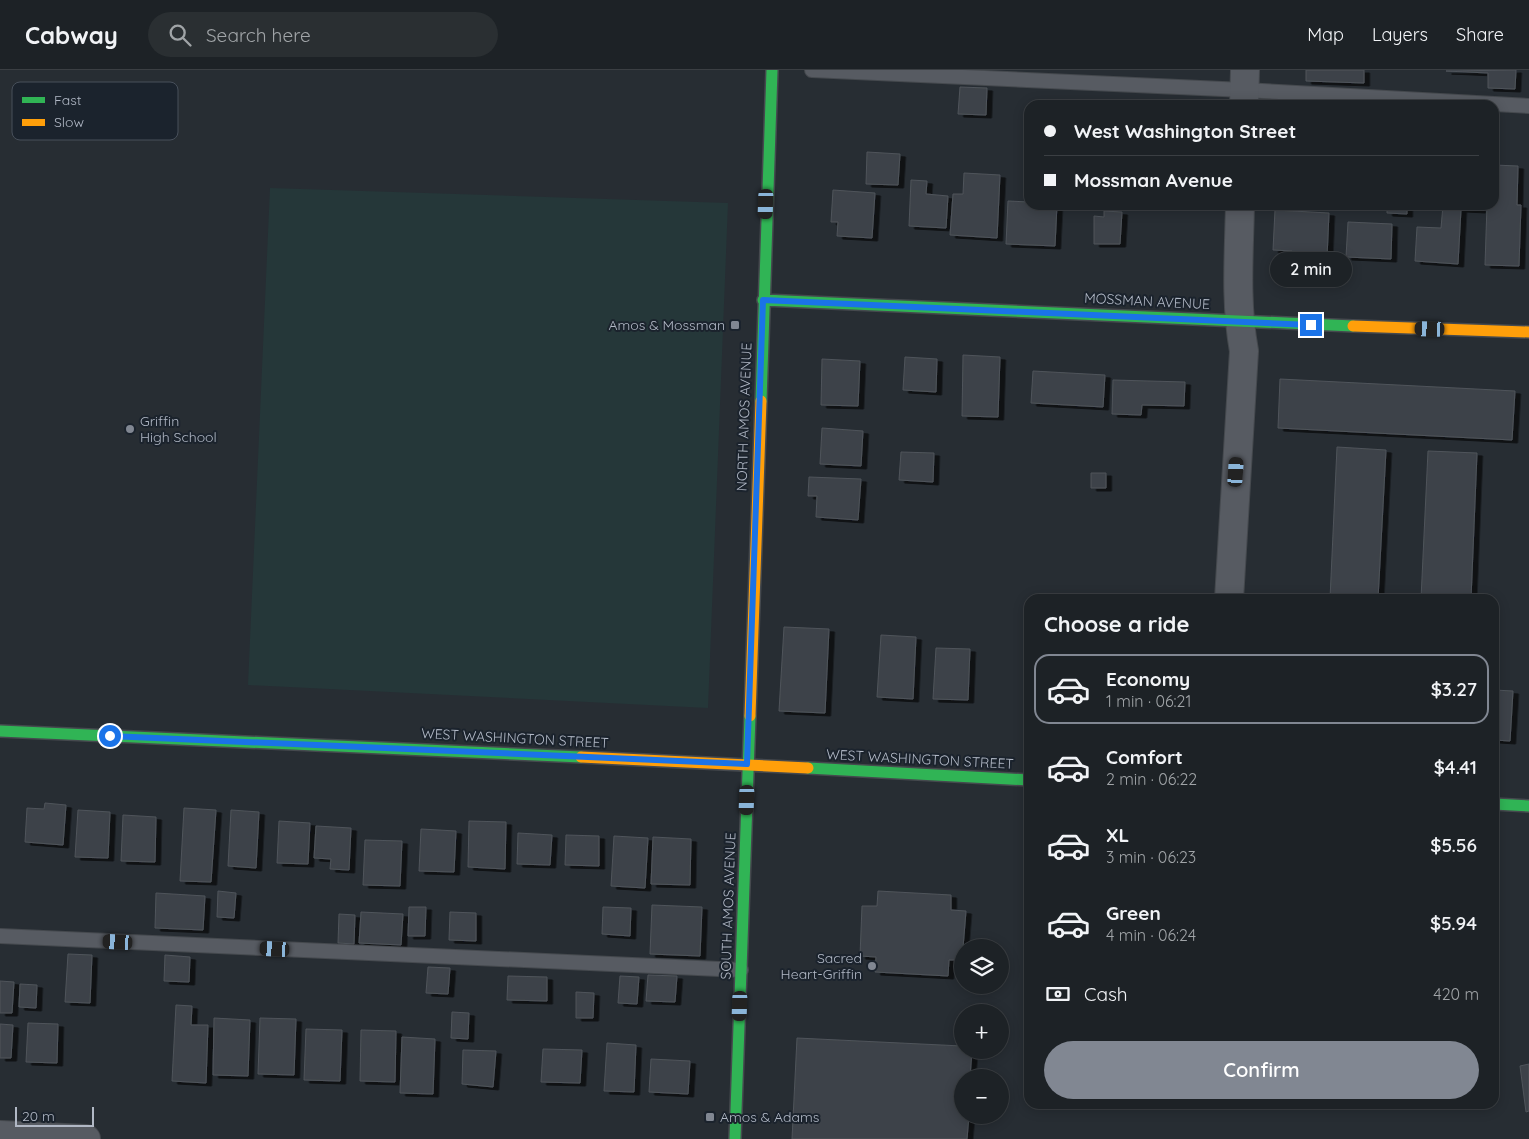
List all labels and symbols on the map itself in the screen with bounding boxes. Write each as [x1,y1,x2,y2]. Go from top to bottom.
legend [12,82,178,140]
text: Fast [54,91,82,109]
text: Slow [54,113,84,131]
car [757,189,774,219]
callout: 2 min [1270,252,1352,288]
street label: MOSSMAN AVENUE [1084,289,1210,313]
route end [1300,314,1322,336]
place label: Amos & Mossman [608,316,725,334]
marker: Amos & Mossman [729,319,741,331]
car [1414,321,1445,337]
street label: NORTH AMOS AVENUE [732,342,756,492]
place label: Griffin High School [140,412,217,446]
marker: Griffin High School [124,423,136,435]
car [1227,457,1244,487]
street label: WEST WASHINGTON STREET [421,724,609,752]
route start [99,725,121,747]
street label: WEST WASHINGTON STREET [826,745,1014,773]
car [738,785,755,815]
street label: SOUTH AMOS AVENUE [716,832,740,980]
car [102,934,133,950]
car [259,941,290,957]
place label: Sacred Heart-Griffin [781,949,862,983]
marker: Sacred Heart-Griffin [866,960,878,972]
car [731,991,748,1021]
scale bar [15,1104,94,1127]
place label: Amos & Adams [720,1108,819,1126]
marker: Amos & Adams [704,1111,716,1123]

